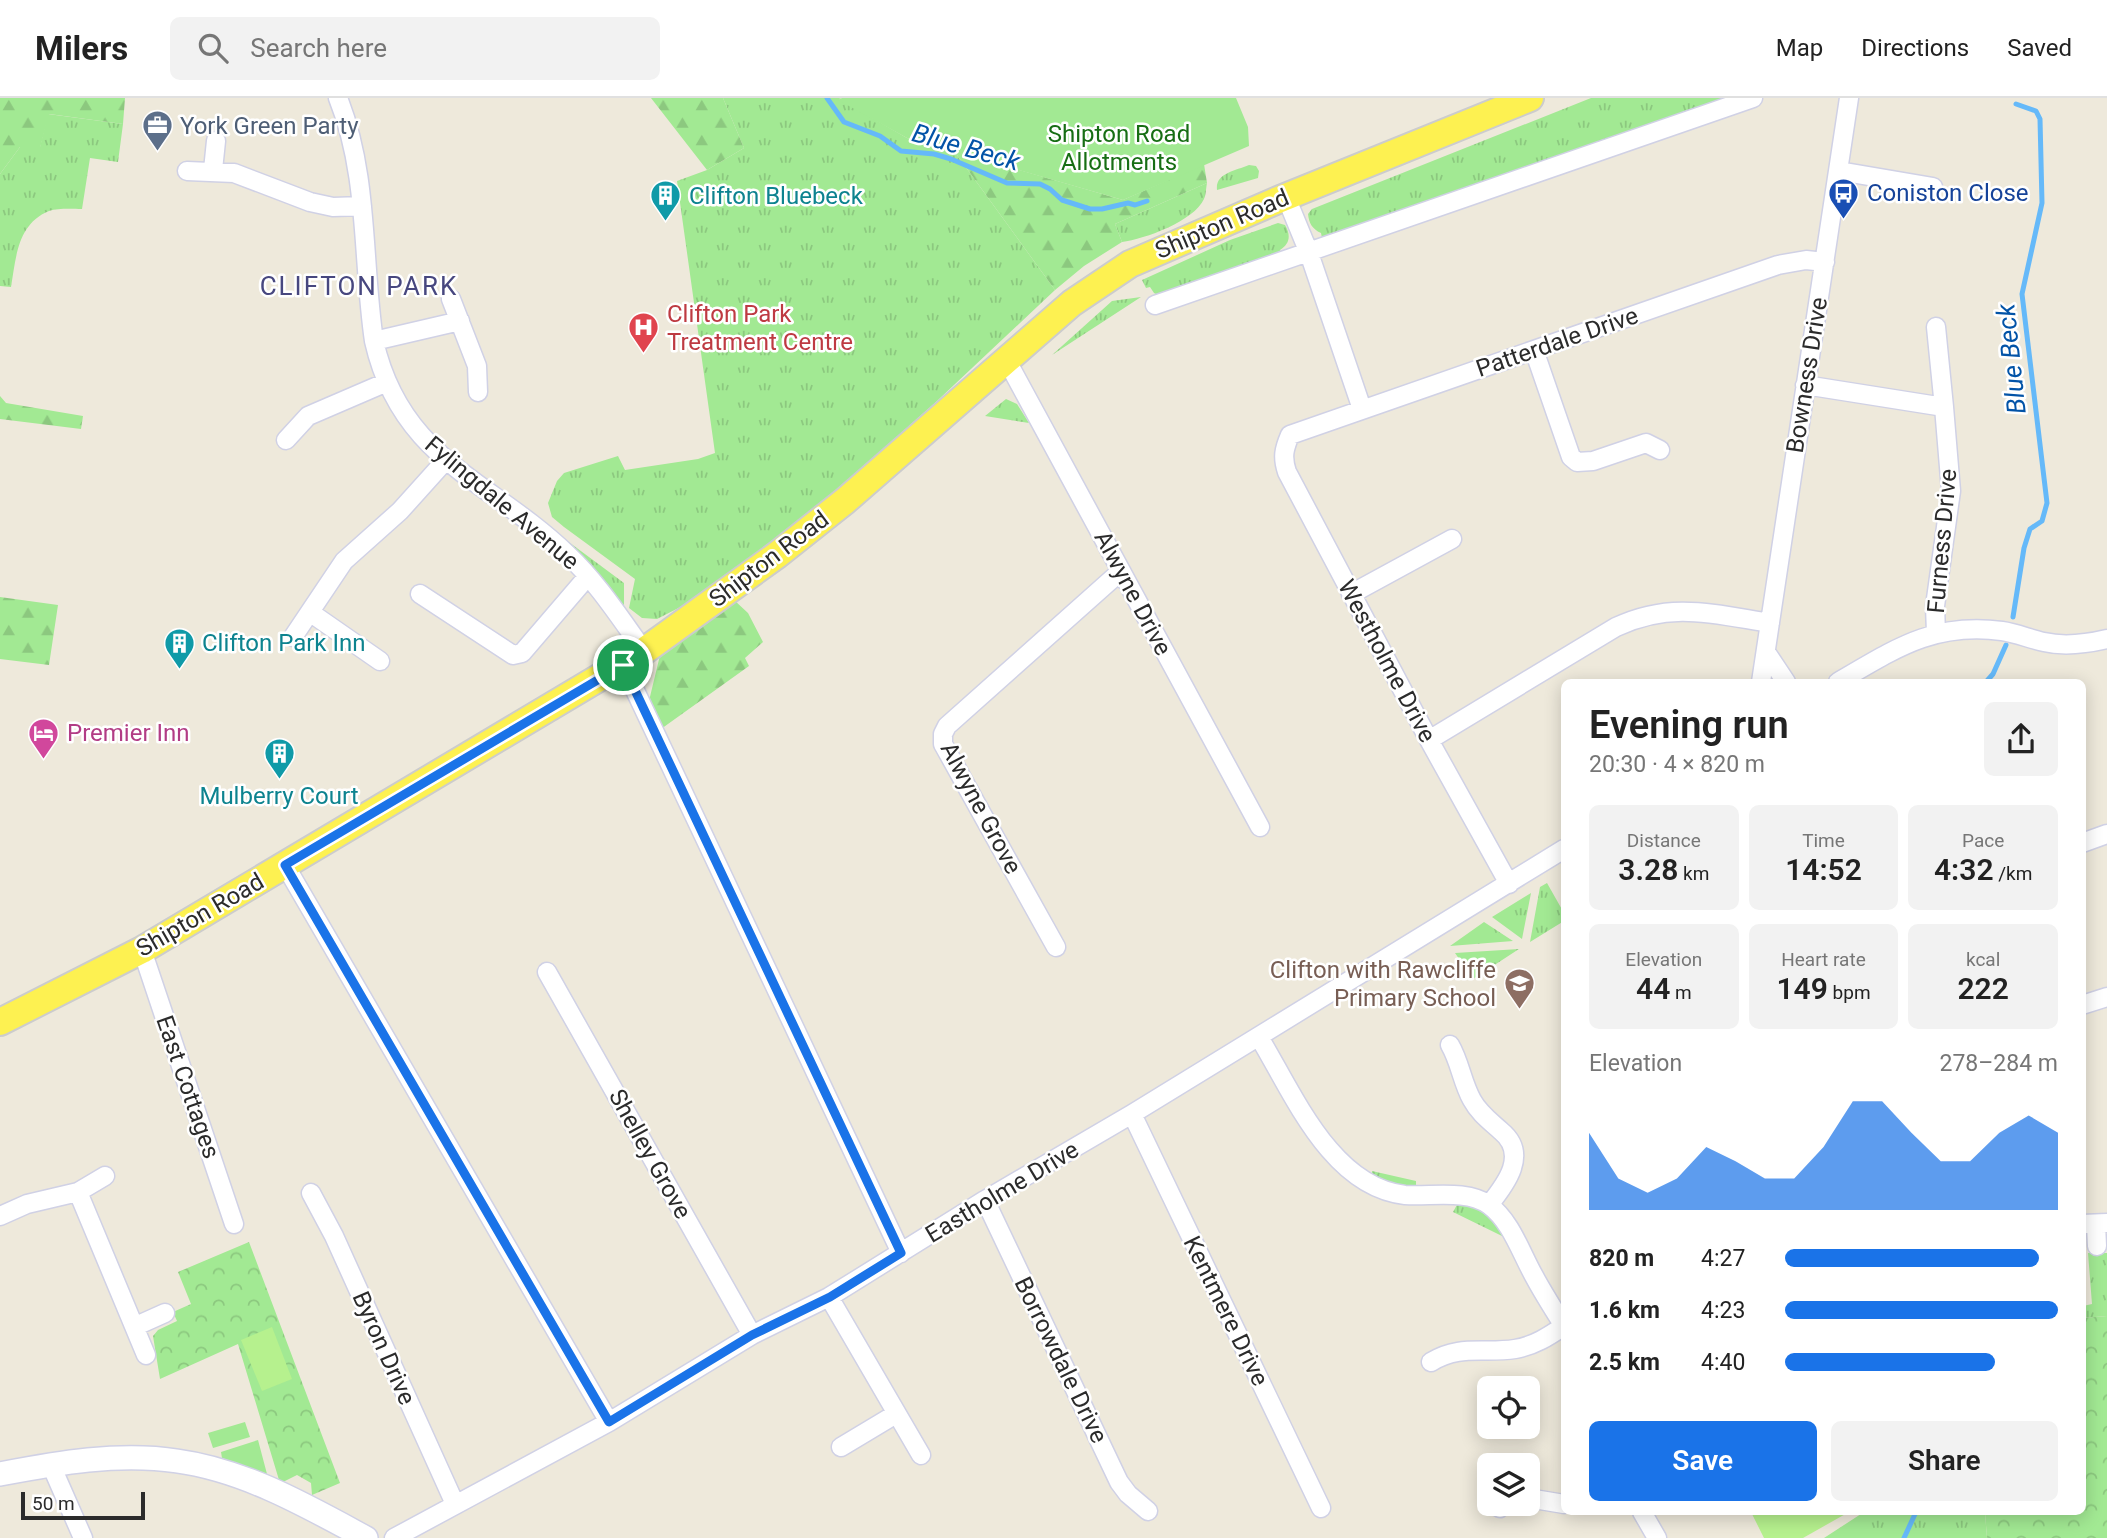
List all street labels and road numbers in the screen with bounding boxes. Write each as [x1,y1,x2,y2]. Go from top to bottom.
street label: Shipton Road [1151,183,1293,265]
street label: Bowness Drive [1781,295,1833,455]
street label: Patterdale Drive [1472,301,1642,383]
street label: Fylingdale Avenue [419,430,585,576]
street label: Furness Drive [1922,468,1962,614]
street label: Shipton Road [704,505,834,613]
street label: Alwyne Drive [1089,526,1177,660]
street label: Westholme Drive [1332,575,1442,747]
street label: Alwyne Grove [935,738,1027,878]
street label: Shipton Road [131,867,269,963]
street label: East Cottages [150,1012,226,1162]
street label: Shelley Grove [603,1084,697,1224]
street label: Eastholme Drive [921,1135,1083,1249]
street label: Kentmere Drive [1178,1232,1274,1390]
street label: Borrowdale Drive [1009,1272,1113,1448]
street label: Byron Drive [347,1287,421,1409]

